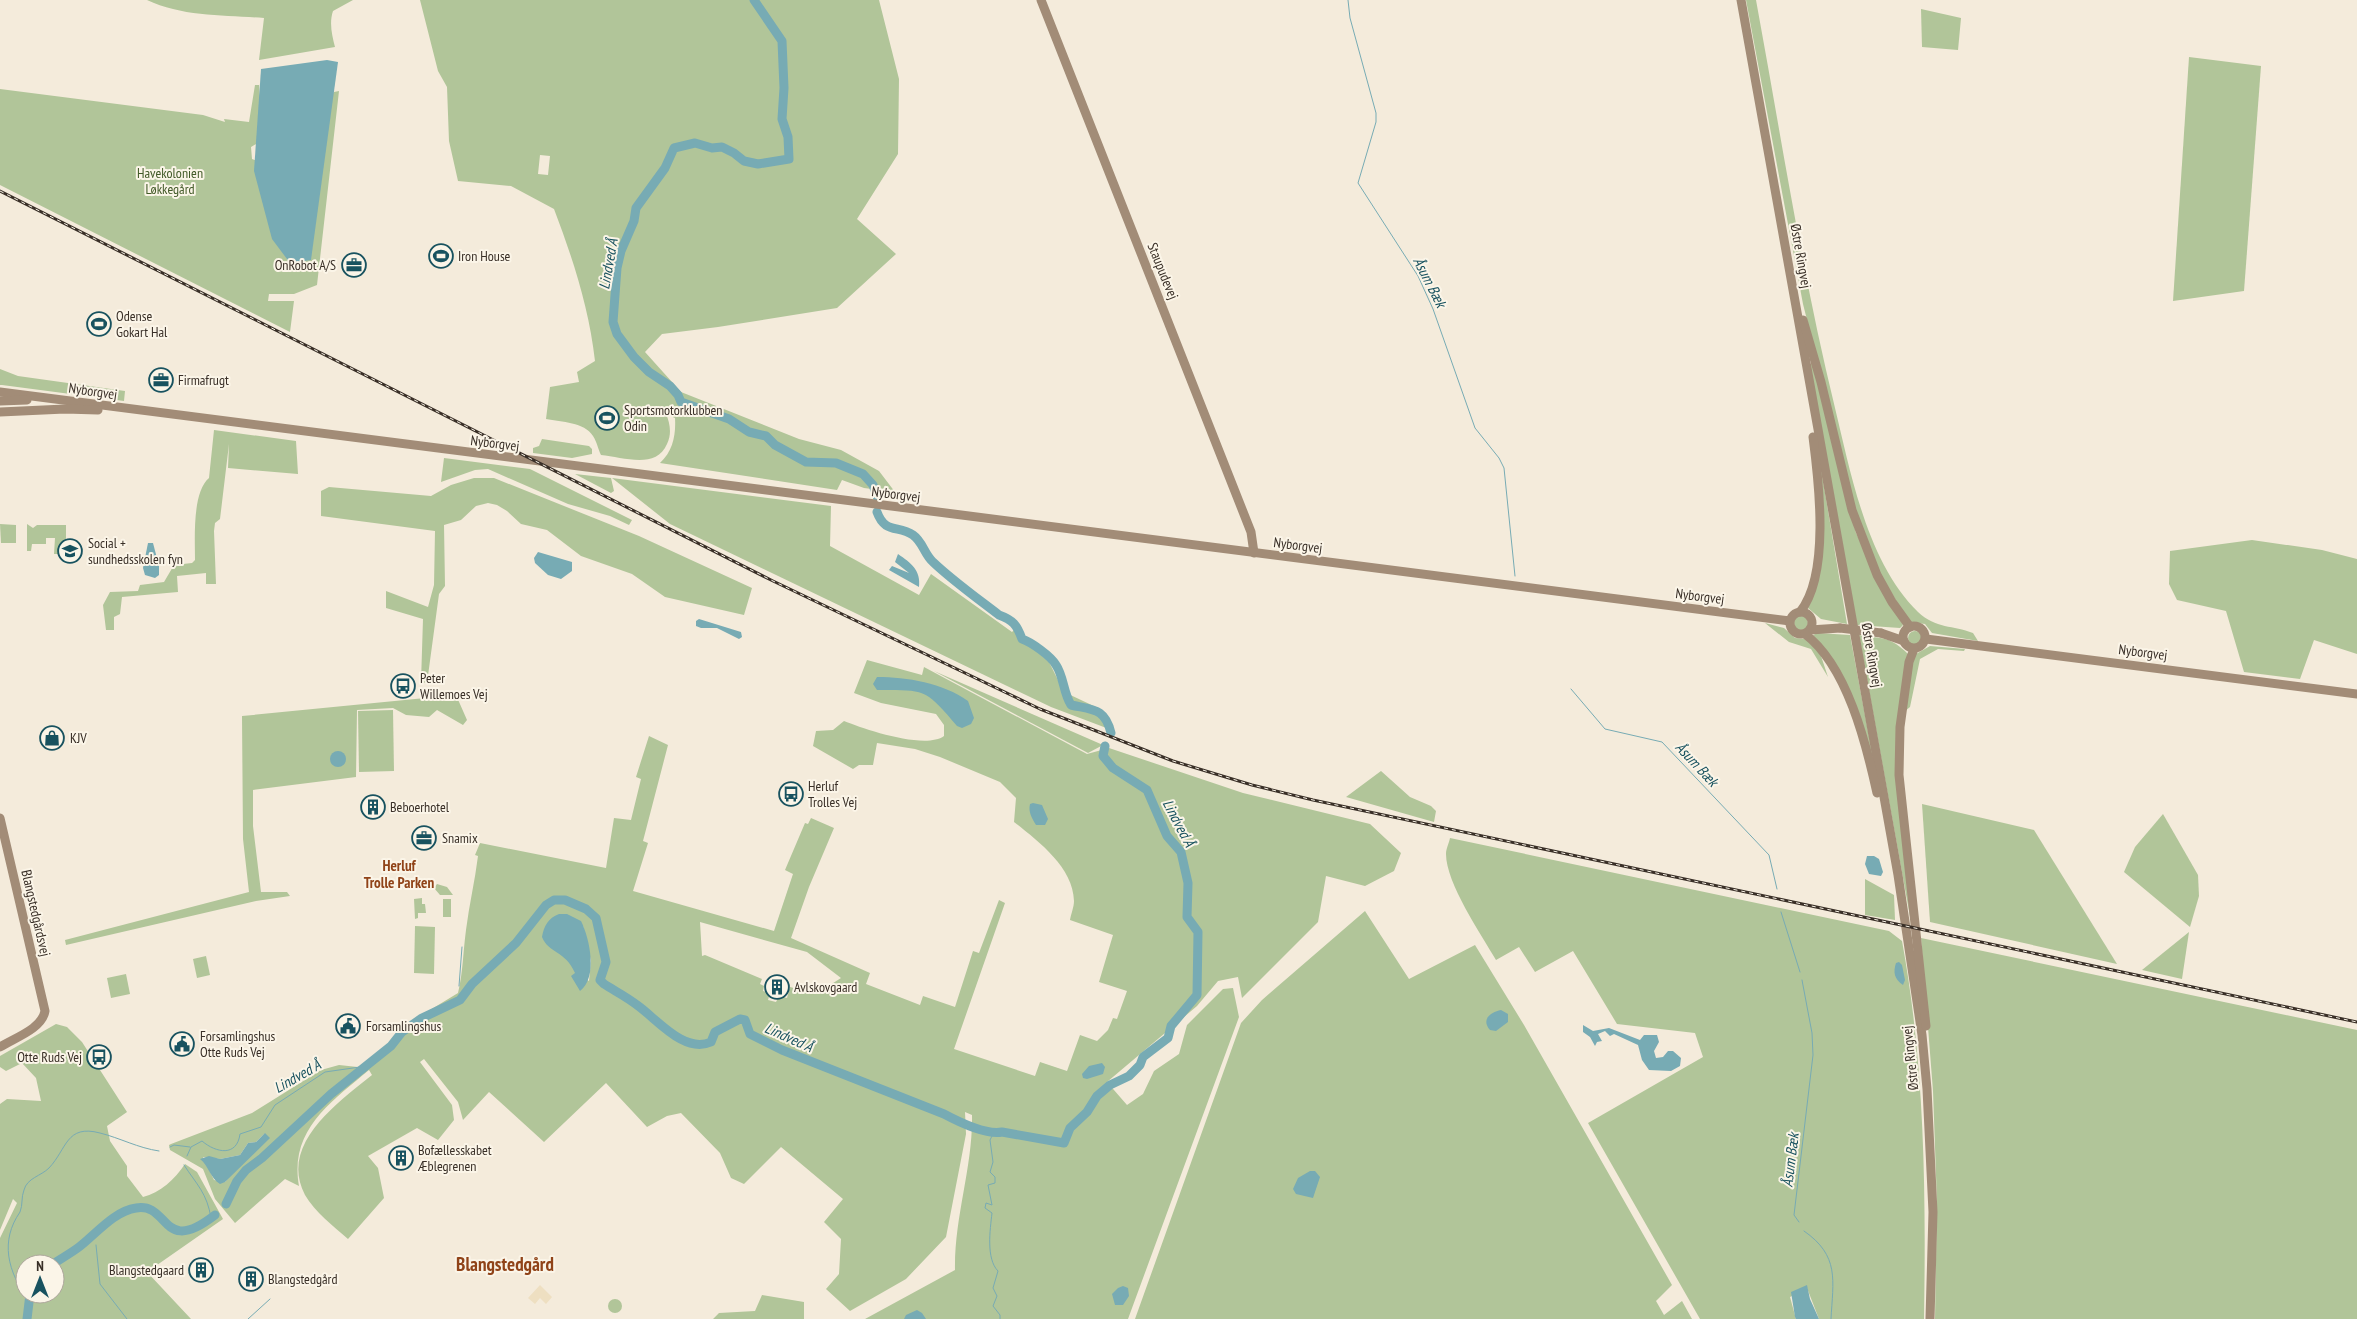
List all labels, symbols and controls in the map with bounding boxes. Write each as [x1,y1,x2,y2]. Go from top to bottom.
park label: Havekolonien Løkkegård [137,164,203,198]
street label: Østre Ringvej [1786,222,1816,290]
water label: Lindved Å [594,236,622,291]
street label: Staupudevej [1144,240,1182,302]
sports icon: Iron House [428,243,454,269]
place label: Iron House [458,247,511,265]
office icon: OnRobot A/S [341,252,367,278]
water label: Åsum Bæk [1409,254,1452,312]
place label: OnRobot A/S [275,256,336,274]
place label: Odense Gokart Hal [116,307,168,341]
sports icon: Odense Gokart Hal [86,311,112,337]
office icon: Firmafrugt [148,367,174,393]
place label: Firmafrugt [178,371,229,389]
street label: Nyborgvej [67,379,119,403]
place label: Sportsmotorklubben Odin [624,401,723,435]
sports icon: Sportsmotorklubben Odin [594,405,620,431]
street label: Nyborgvej [470,431,520,455]
street label: Nyborgvej [871,482,921,506]
street label: Nyborgvej [1273,533,1323,557]
place label: Social + sundhedsskolen fyn [88,534,183,568]
school or university icon: Social + sundhedsskolen fyn [57,538,83,564]
street label: Nyborgvej [1675,584,1725,608]
street label: Østre Ringvej [1857,621,1887,689]
street label: Nyborgvej [2118,640,2168,664]
place label: Peter Willemoes Vej [420,669,488,703]
bus stop icon: Peter Willemoes Vej [390,673,416,699]
shop icon: KJV [39,725,65,751]
place label: KJV [70,729,87,747]
water label: Åsum Bæk [1672,738,1724,792]
place label: Herluf Trolles Vej [808,777,857,811]
bus stop icon: Herluf Trolles Vej [778,781,804,807]
building icon: Beboerhotel [360,794,386,820]
water label: Lindved Å [1159,796,1200,851]
place label: Beboerhotel [390,798,450,816]
office icon: Snamix [411,825,437,851]
place label: Snamix [442,829,478,847]
district label: Herluf Trolle Parken [364,856,434,892]
street label: Blangstedgårdsvej [17,868,55,958]
building icon: Avlskovgaard [764,974,790,1000]
place label: Avlskovgaard [794,978,857,996]
public building icon: Forsamlingshus [335,1013,361,1039]
place label: Forsamlingshus [366,1017,442,1035]
water label: Lindved Å [762,1018,817,1056]
street label: Østre Ringvej [1898,1025,1922,1091]
place label: Forsamlingshus Otte Ruds Vej [200,1027,276,1061]
public building icon: Forsamlingshus Otte Ruds Vej [169,1031,195,1057]
bus stop icon: Otte Ruds Vej [86,1044,112,1070]
place label: Otte Ruds Vej [17,1048,82,1066]
water label: Lindved Å [270,1055,325,1097]
water label: Åsum Bæk [1777,1130,1803,1188]
place label: Bofællesskabet Æblegrenen [417,1141,492,1175]
building icon: Bofællesskabet Æblegrenen [388,1145,414,1171]
district label: Blangstedgård [456,1252,554,1276]
north arrow [15,1254,65,1304]
text: N [36,1257,44,1275]
building icon: Blangstedgaard [188,1257,214,1283]
place label: Blangstedgaard [109,1261,184,1279]
building icon: Blangstedgård [238,1266,264,1292]
place label: Blangstedgård [268,1270,338,1288]

